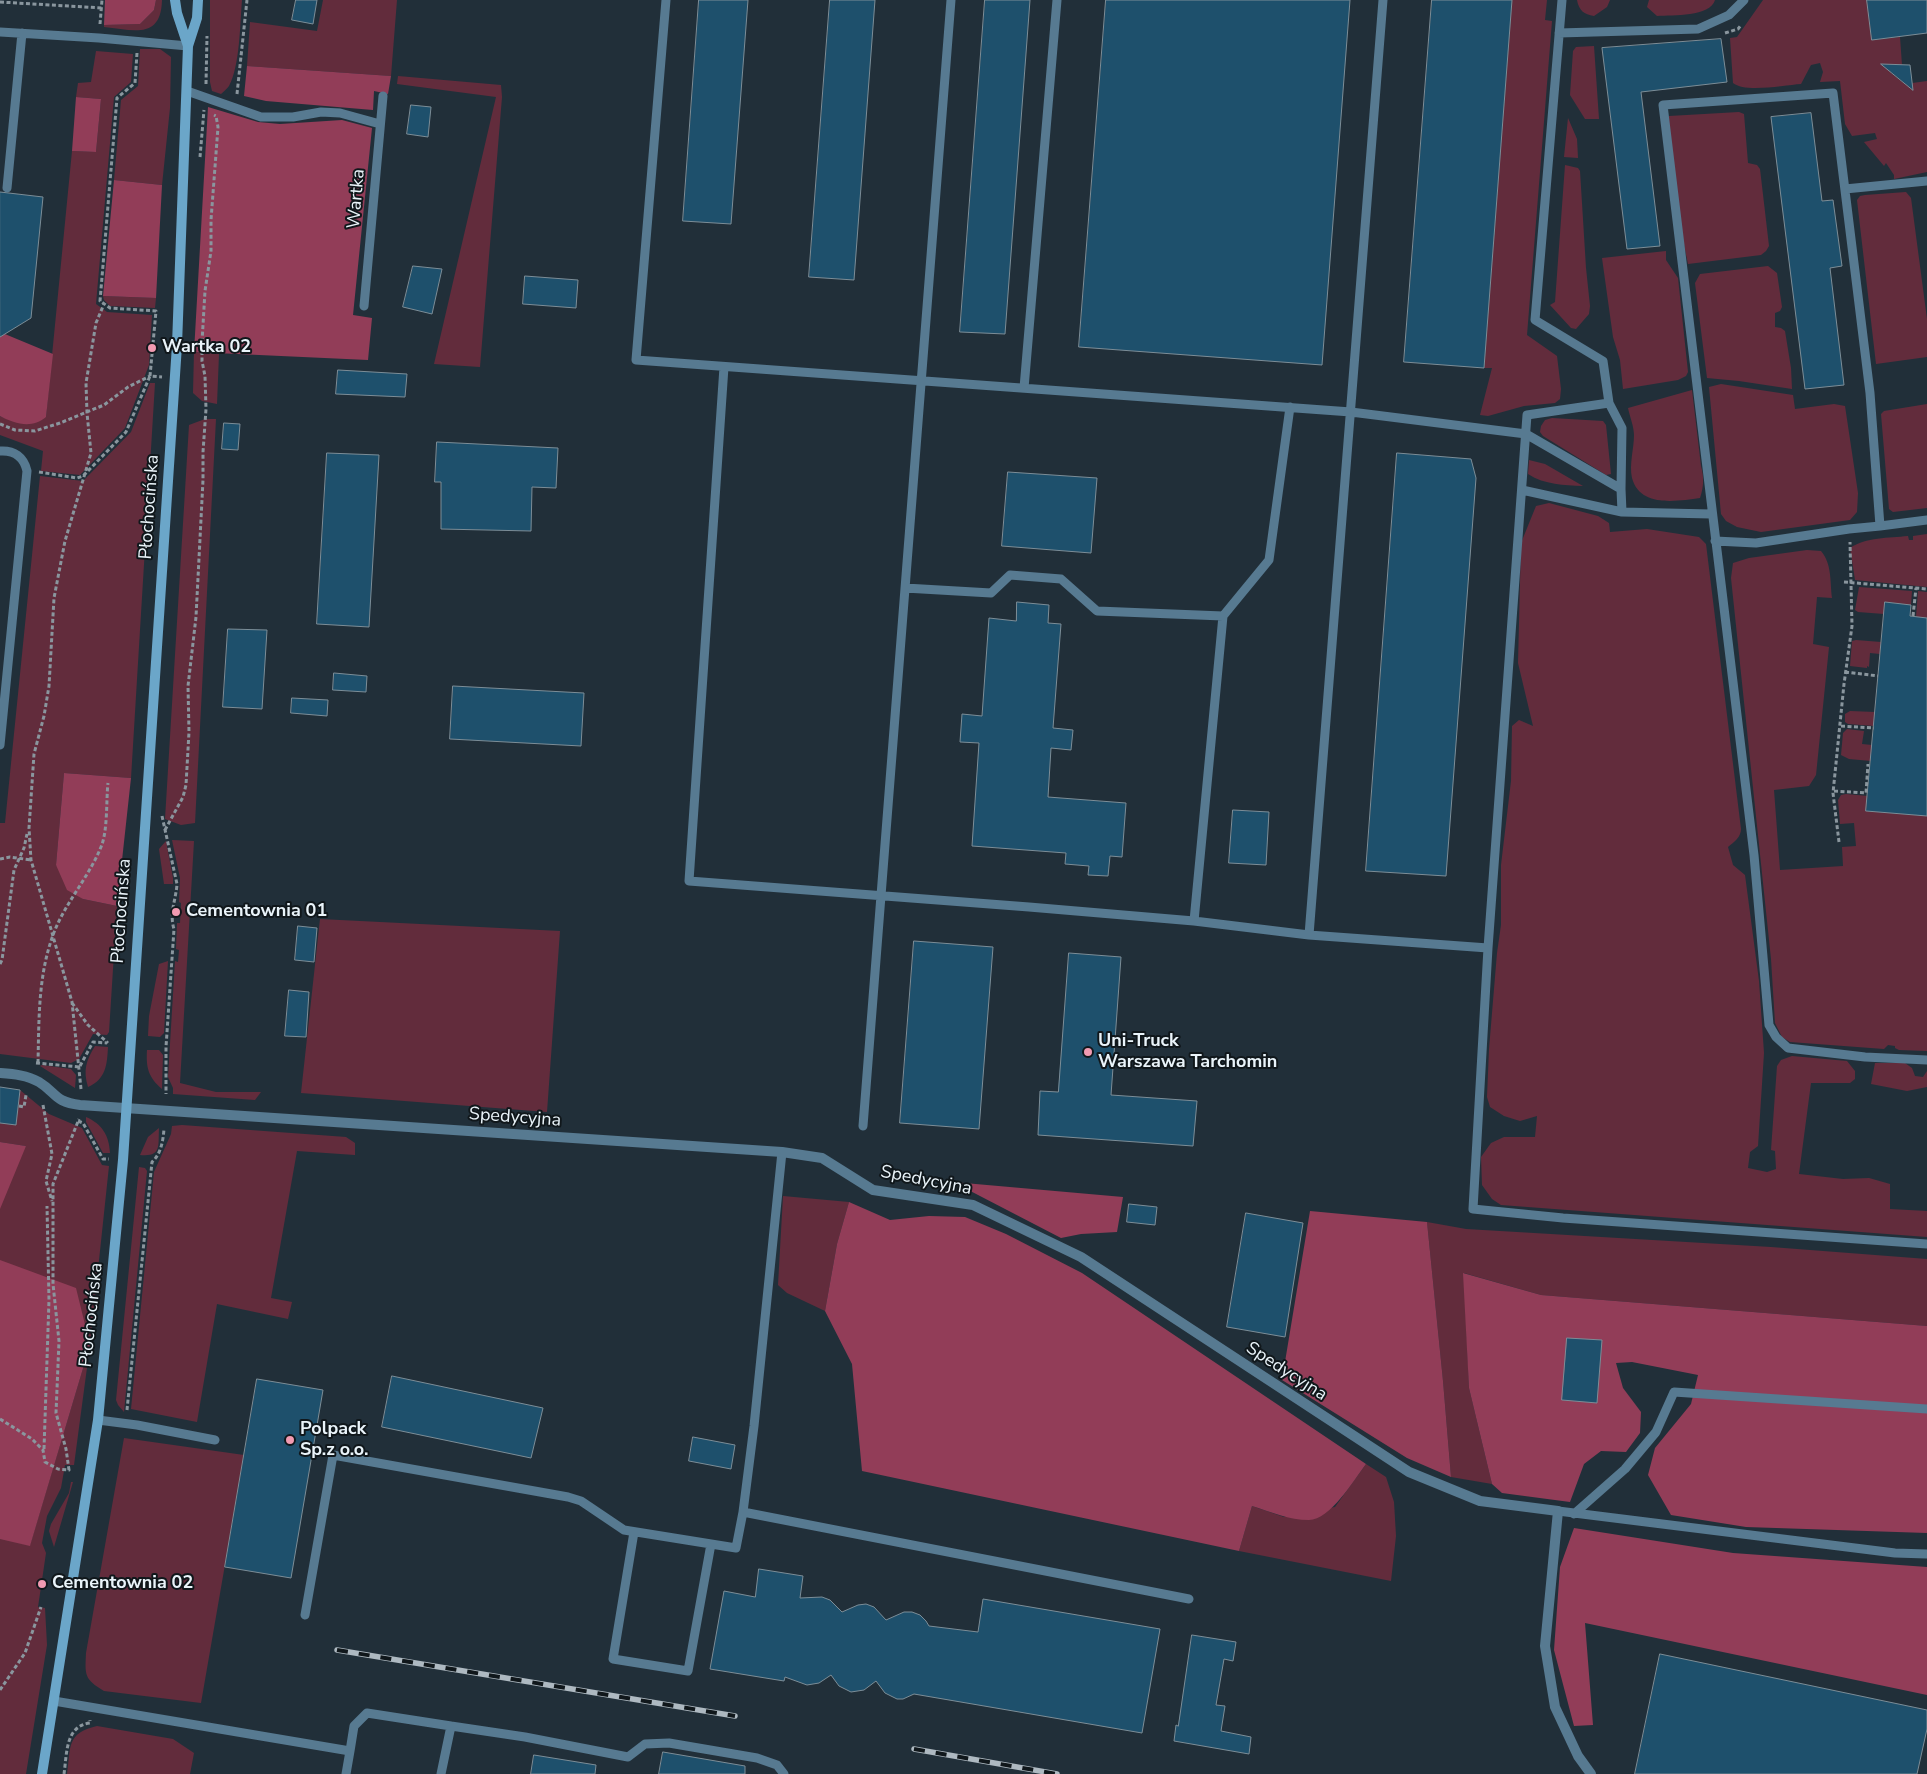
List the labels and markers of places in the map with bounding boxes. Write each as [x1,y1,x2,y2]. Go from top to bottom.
place label: Wartka 02 [162,337,251,359]
marker: Wartka 02 [146,342,158,354]
place label: Cementownia 01 [186,901,327,923]
marker: Cementownia 01 [170,906,182,918]
place label: Uni-Truck Warszawa Tarchomin [1098,1031,1277,1074]
marker: Uni-Truck Warszawa Tarchomin [1082,1046,1094,1058]
place label: Polpack Sp.z o.o. [300,1419,368,1462]
marker: Polpack Sp.z o.o. [284,1434,296,1446]
place label: Cementownia 02 [52,1573,193,1595]
marker: Cementownia 02 [36,1578,48,1590]

